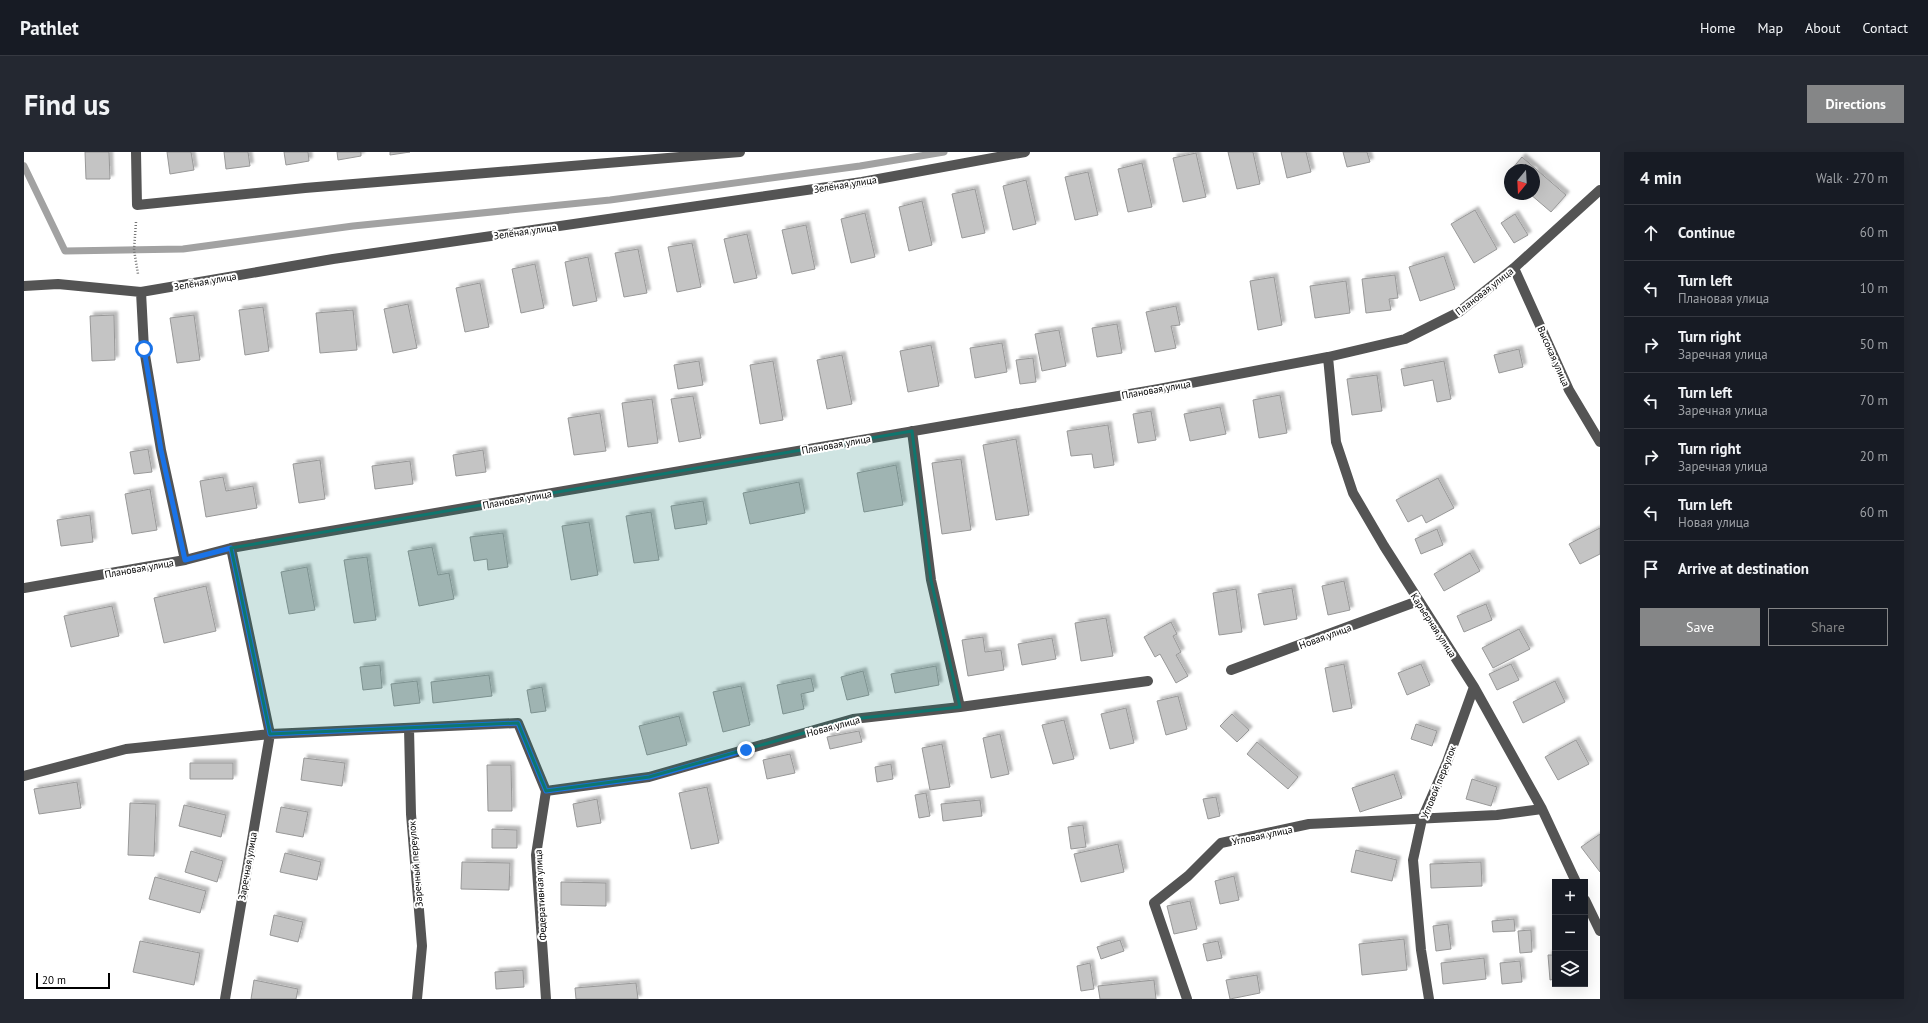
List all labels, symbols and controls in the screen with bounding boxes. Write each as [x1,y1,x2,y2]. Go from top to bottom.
text: Pathlet [20,16,79,40]
text: Home [1700,19,1735,37]
text: Map [1757,19,1783,37]
text: About [1805,19,1841,37]
text: Contact [1863,19,1908,37]
button: Directions [1807,85,1904,123]
text: Find us [24,86,110,123]
north arrow [1504,164,1540,200]
text: 4 min [1640,167,1681,189]
text: Walk · 270 m [1816,170,1888,187]
street label: Зелёная улица [813,173,878,196]
street label: Зелёная улица [493,221,558,242]
icon: ahead [1640,222,1662,244]
text: Continue [1678,223,1735,242]
text: 60 m [1860,224,1888,241]
street label: Плановая улица [1453,265,1516,318]
street label: Зелёная улица [173,270,238,293]
text: Turn left [1678,271,1732,290]
icon: left [1640,278,1662,300]
text: 10 m [1860,280,1888,297]
text: Плановая улица [1678,290,1769,307]
street label: Высокая улица [1534,324,1573,388]
text: Turn right [1678,327,1741,346]
icon: right [1640,334,1662,356]
text: 50 m [1860,336,1888,353]
route start [135,340,153,358]
text: Заречная улица [1678,346,1768,363]
street label: Плановая улица [1120,377,1192,402]
text: Turn left [1678,383,1732,402]
icon: left [1640,390,1662,412]
text: 70 m [1860,392,1888,409]
text: Заречная улица [1678,402,1768,419]
street label: Плановая улица [800,432,872,457]
text: Turn right [1678,439,1741,458]
icon: right [1640,446,1662,468]
text: 20 m [1860,448,1888,465]
text: Заречная улица [1678,458,1768,475]
street label: Плановая улица [481,487,553,512]
text: Turn left [1678,495,1732,514]
icon: left [1640,502,1662,524]
text: 60 m [1860,504,1888,521]
text: Новая улица [1678,514,1749,531]
street label: Плановая улица [103,556,175,581]
icon: arrive [1640,558,1662,580]
text: Arrive at destination [1678,559,1809,578]
street label: Карьерная улица [1408,590,1459,660]
button: Save [1640,608,1760,646]
button: Share [1768,608,1888,646]
street label: Новая улица [1297,621,1353,652]
street label: Новая улица [805,713,861,740]
route end [737,741,755,759]
street label: Угловой переулок [1418,743,1459,821]
street label: Заречный переулок [405,820,426,908]
street label: Угловая улица [1231,823,1294,848]
street label: Заречная улица [235,831,260,901]
street label: Федеративная улица [532,849,549,941]
map controls [1552,879,1588,987]
button: + [1552,879,1588,915]
button: − [1552,915,1588,951]
button: layers [1552,951,1588,987]
scale bar [36,971,110,990]
text: 20 m [42,973,66,987]

